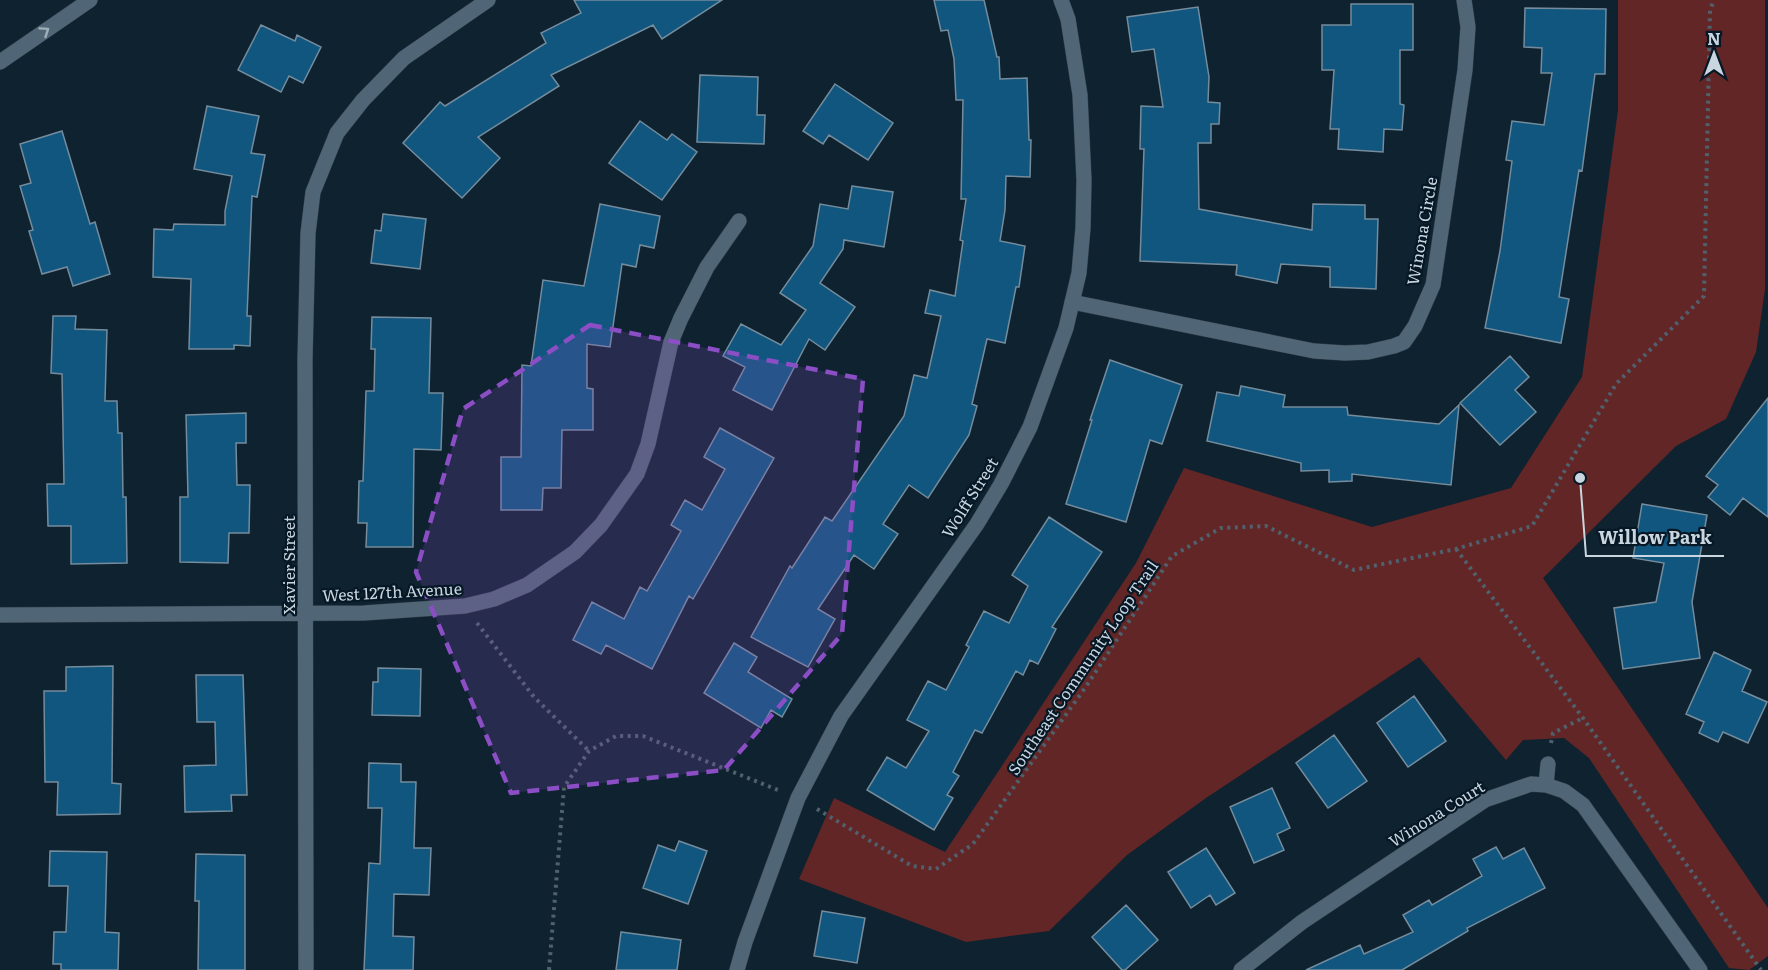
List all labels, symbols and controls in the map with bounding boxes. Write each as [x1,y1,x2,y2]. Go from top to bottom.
north arrow [1684,24,1744,84]
text: N [1707,26,1721,50]
one-way arrow [39,27,50,38]
street label: Winona Circle [1400,175,1442,287]
street label: Wolff Street [935,452,1004,542]
street label: Xavier Street [276,515,300,614]
callout: Willow Park [1586,520,1724,556]
text: Willow Park [1598,523,1713,550]
street label: Southeast Community Loop Trail [1001,555,1163,779]
street label: West 127th Avenue [322,575,462,607]
street label: Winona Court [1383,774,1489,852]

